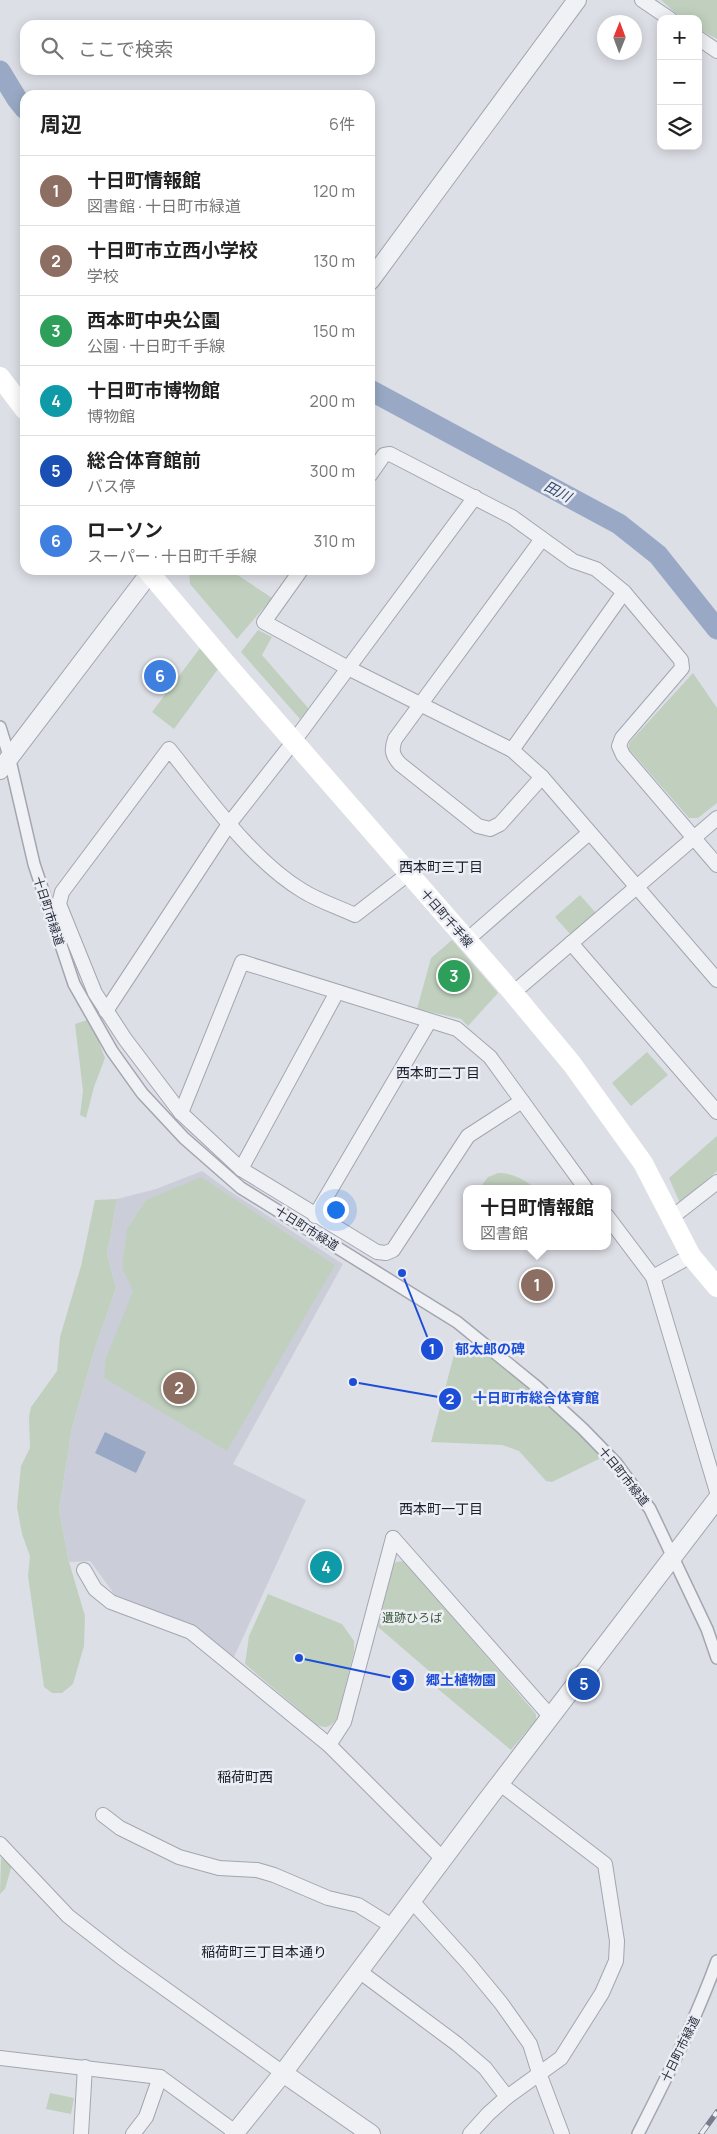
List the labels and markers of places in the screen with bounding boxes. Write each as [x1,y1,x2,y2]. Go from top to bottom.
pin: 6 [144,657,176,695]
pin: 3 [438,957,470,995]
pin: 1 [521,1266,553,1304]
callout: 郁太郎の碑 [420,1334,535,1363]
pin: 2 [163,1369,195,1407]
callout: 十日町市総合体育館 [438,1384,609,1413]
pin: 4 [310,1548,342,1586]
callout: 郷土植物園 [391,1665,506,1694]
pin: 5 [568,1665,600,1703]

